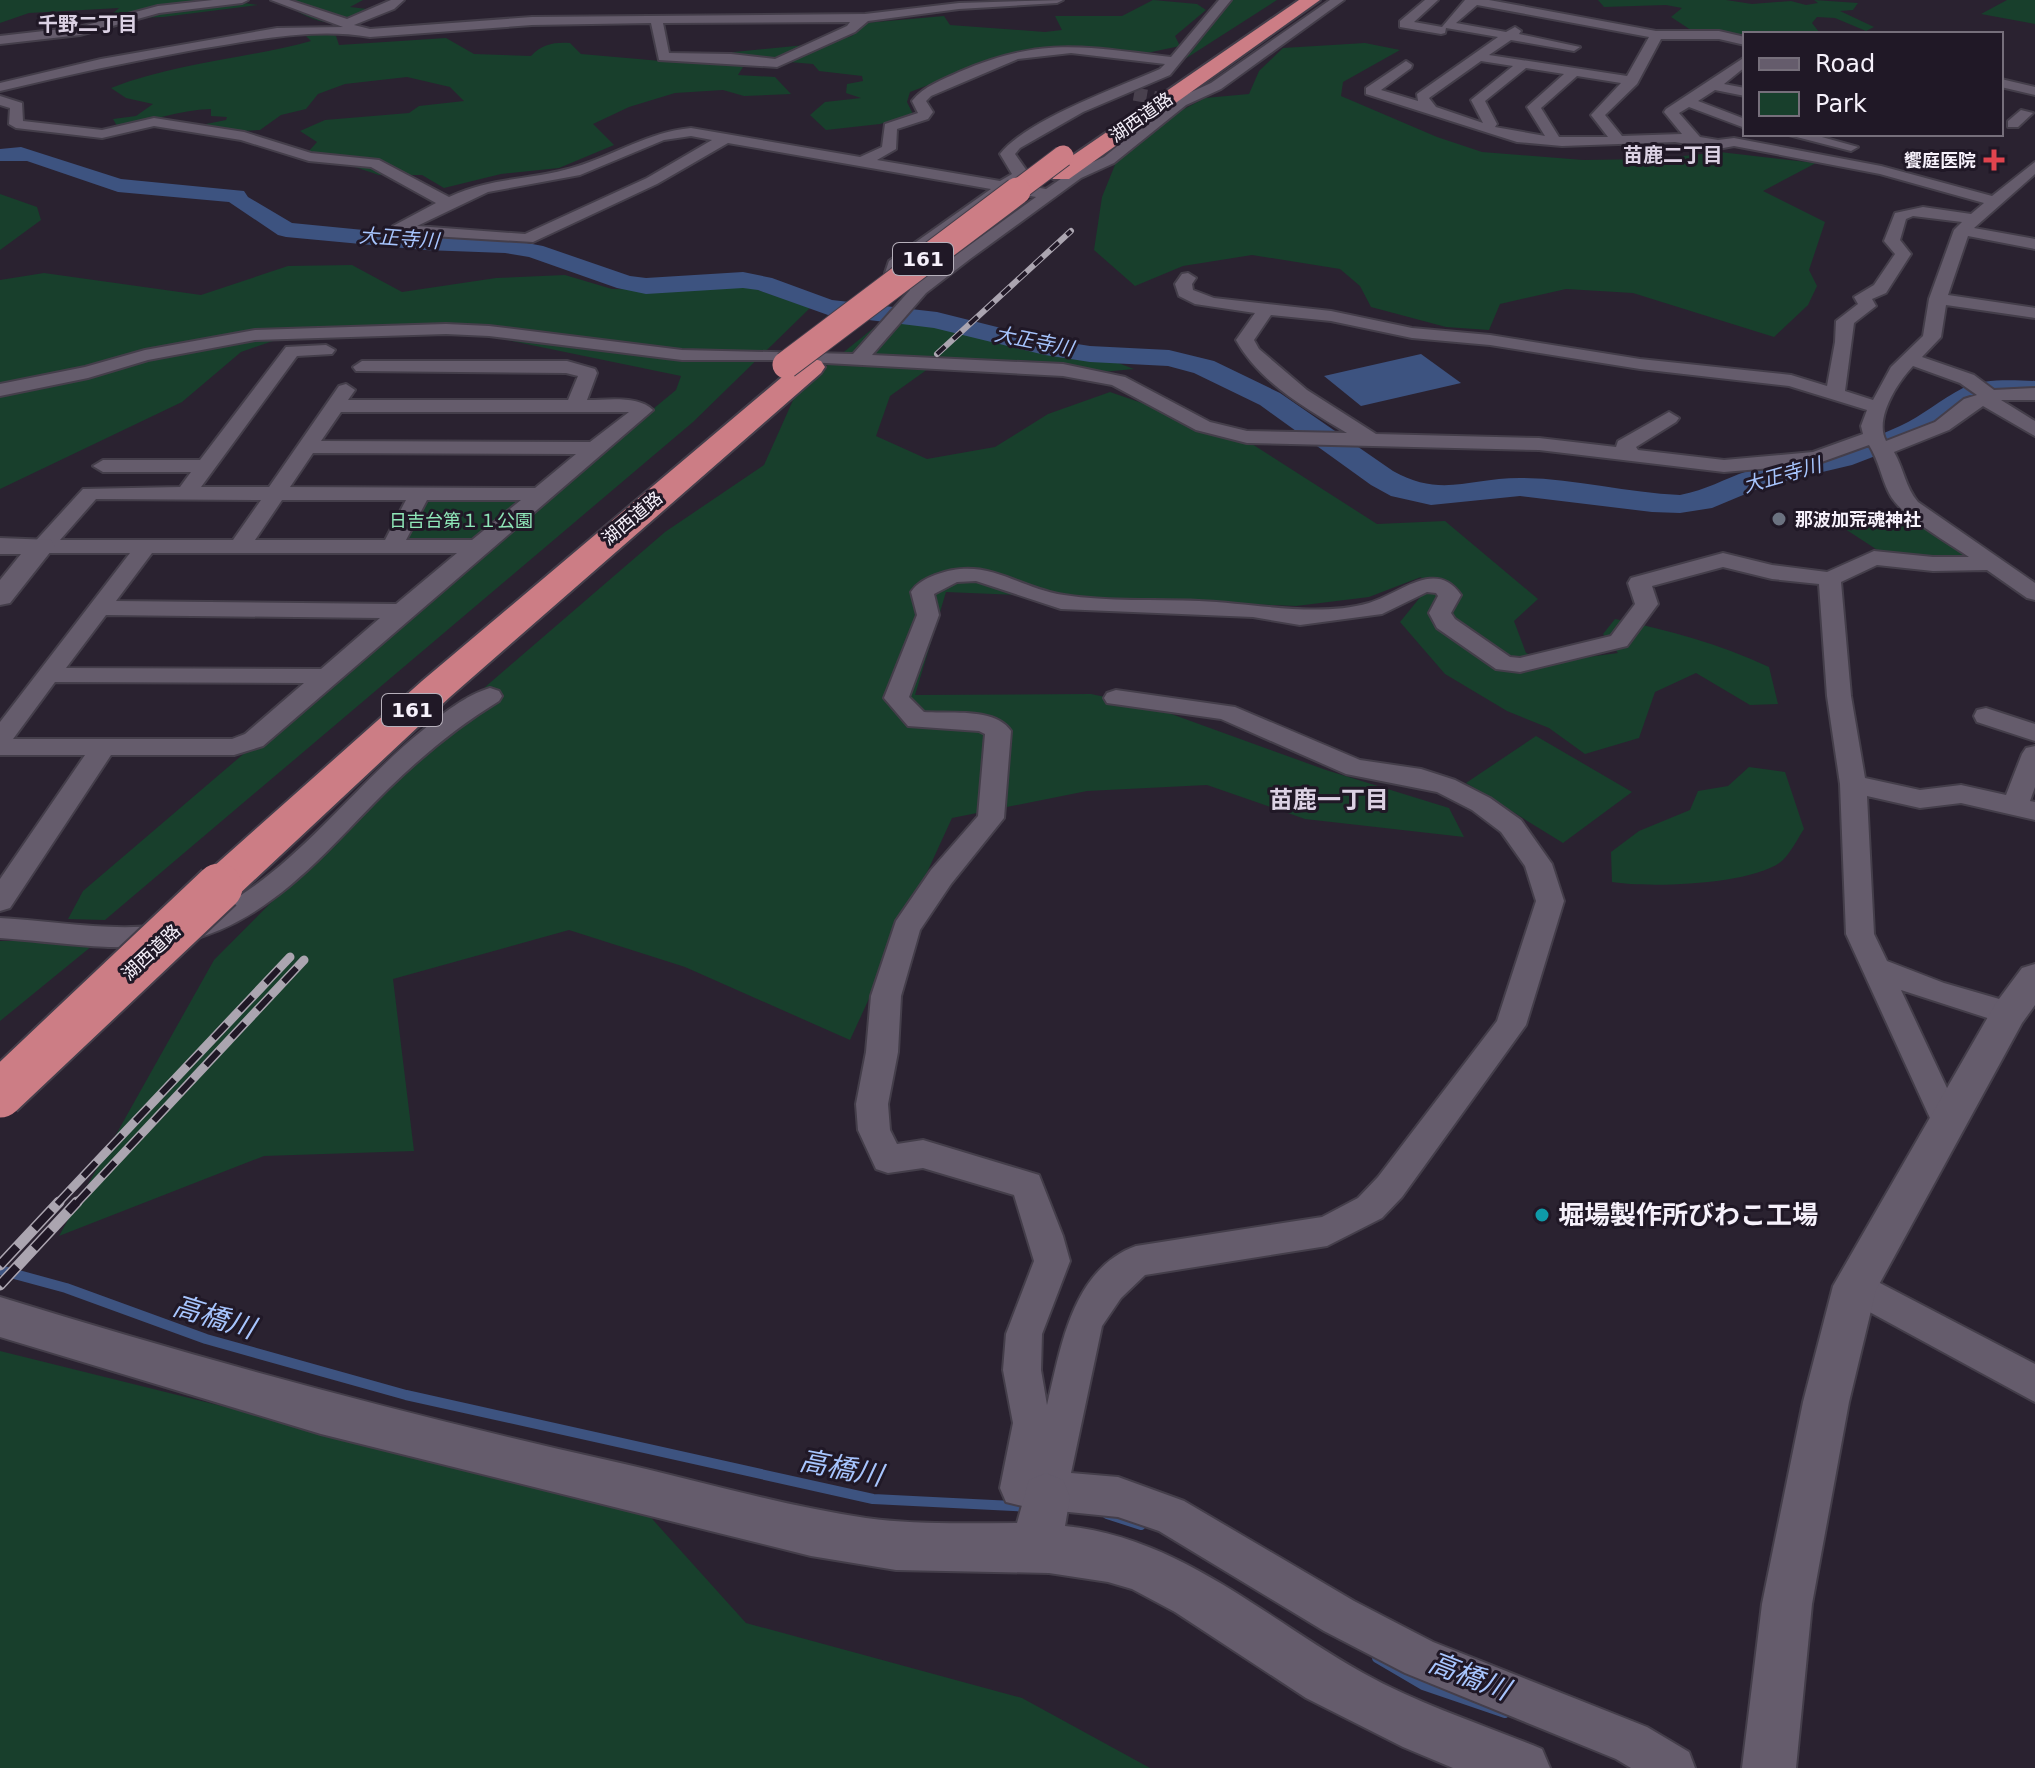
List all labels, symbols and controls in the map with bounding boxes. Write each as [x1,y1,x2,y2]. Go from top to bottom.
district label: 千野二丁目 [38,12,138,36]
legend [1743,32,2003,136]
text: Road [1815,50,1875,78]
street label: 湖西道路 [1105,88,1177,146]
text: Park [1815,90,1867,118]
district label: 苗鹿二丁目 [1623,143,1723,167]
marker: 饗庭医院 [1983,149,2005,171]
place label: 饗庭医院 [1904,150,1976,171]
water label: 大正寺川 [358,223,442,253]
road number: 161 [893,243,953,275]
water label: 大正寺川 [992,322,1078,361]
water label: 大正寺川 [1740,452,1826,498]
street label: 湖西道路 [598,487,666,549]
place label: 那波加荒魂神社 [1795,509,1921,530]
park label: 日吉台第１１公園 [389,510,533,531]
marker: 那波加荒魂神社 [1770,510,1788,528]
road number: 161 [382,694,442,726]
district label: 苗鹿一丁目 [1269,786,1389,814]
street label: 湖西道路 [118,920,184,984]
place label: 堀場製作所びわこ工場 [1558,1200,1818,1230]
marker: 堀場製作所びわこ工場 [1533,1206,1551,1224]
water label: 高橋川 [169,1289,262,1346]
water label: 高橋川 [797,1444,888,1493]
water label: 高橋川 [1424,1646,1517,1708]

